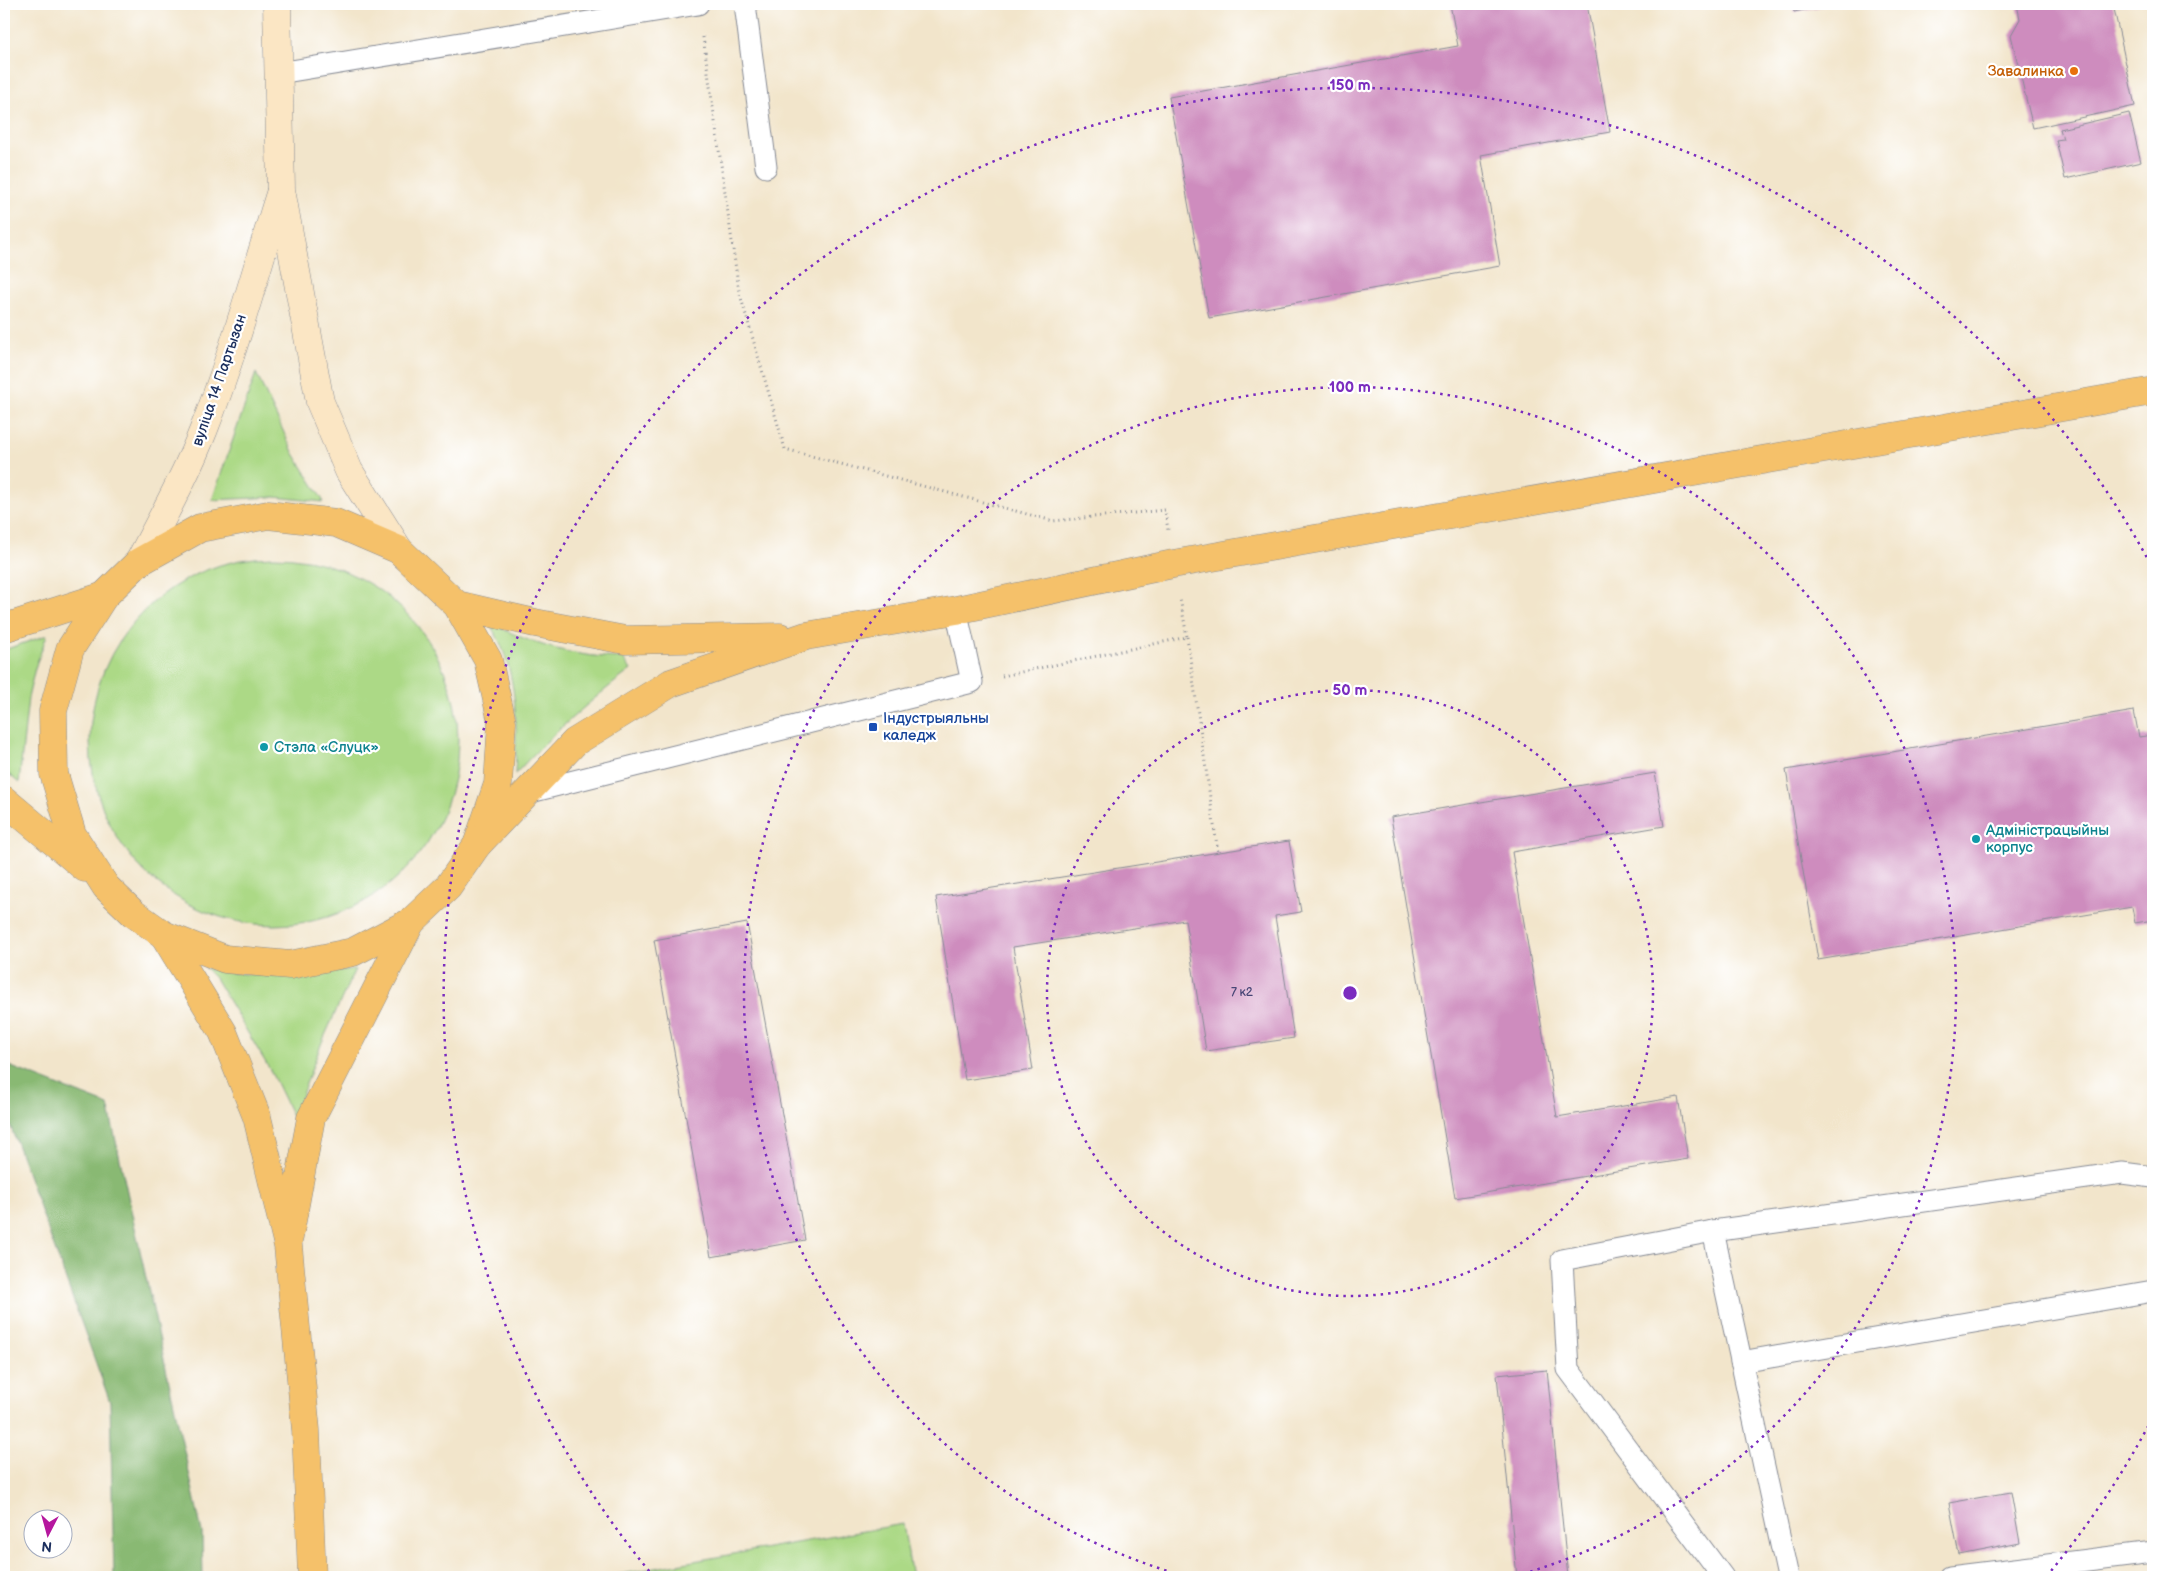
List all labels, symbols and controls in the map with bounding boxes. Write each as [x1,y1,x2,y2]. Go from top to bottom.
place label: Завалинка [1988,62,2064,81]
marker: Завалинка [2068,65,2080,77]
text: 150 m [1329,76,1371,95]
street label: вуліца 14 Партызан [188,312,251,449]
text: 100 m [1329,378,1371,397]
text: 50 m [1333,681,1368,700]
place label: Індустрыяльны каледж [883,709,989,745]
marker: Індустрыяльны каледж [867,721,879,733]
place label: Стэла «Слуцк» [274,738,379,757]
marker: Стэла «Слуцк» [258,741,270,753]
place label: Адміністрацыйны корпус [1985,821,2109,857]
marker: Адміністрацыйны корпус [1970,833,1982,845]
centre of rings [1341,984,1359,1002]
house number: 7 к2 [1231,985,1253,1000]
north arrow [22,1508,72,1558]
text: N [41,1537,53,1555]

